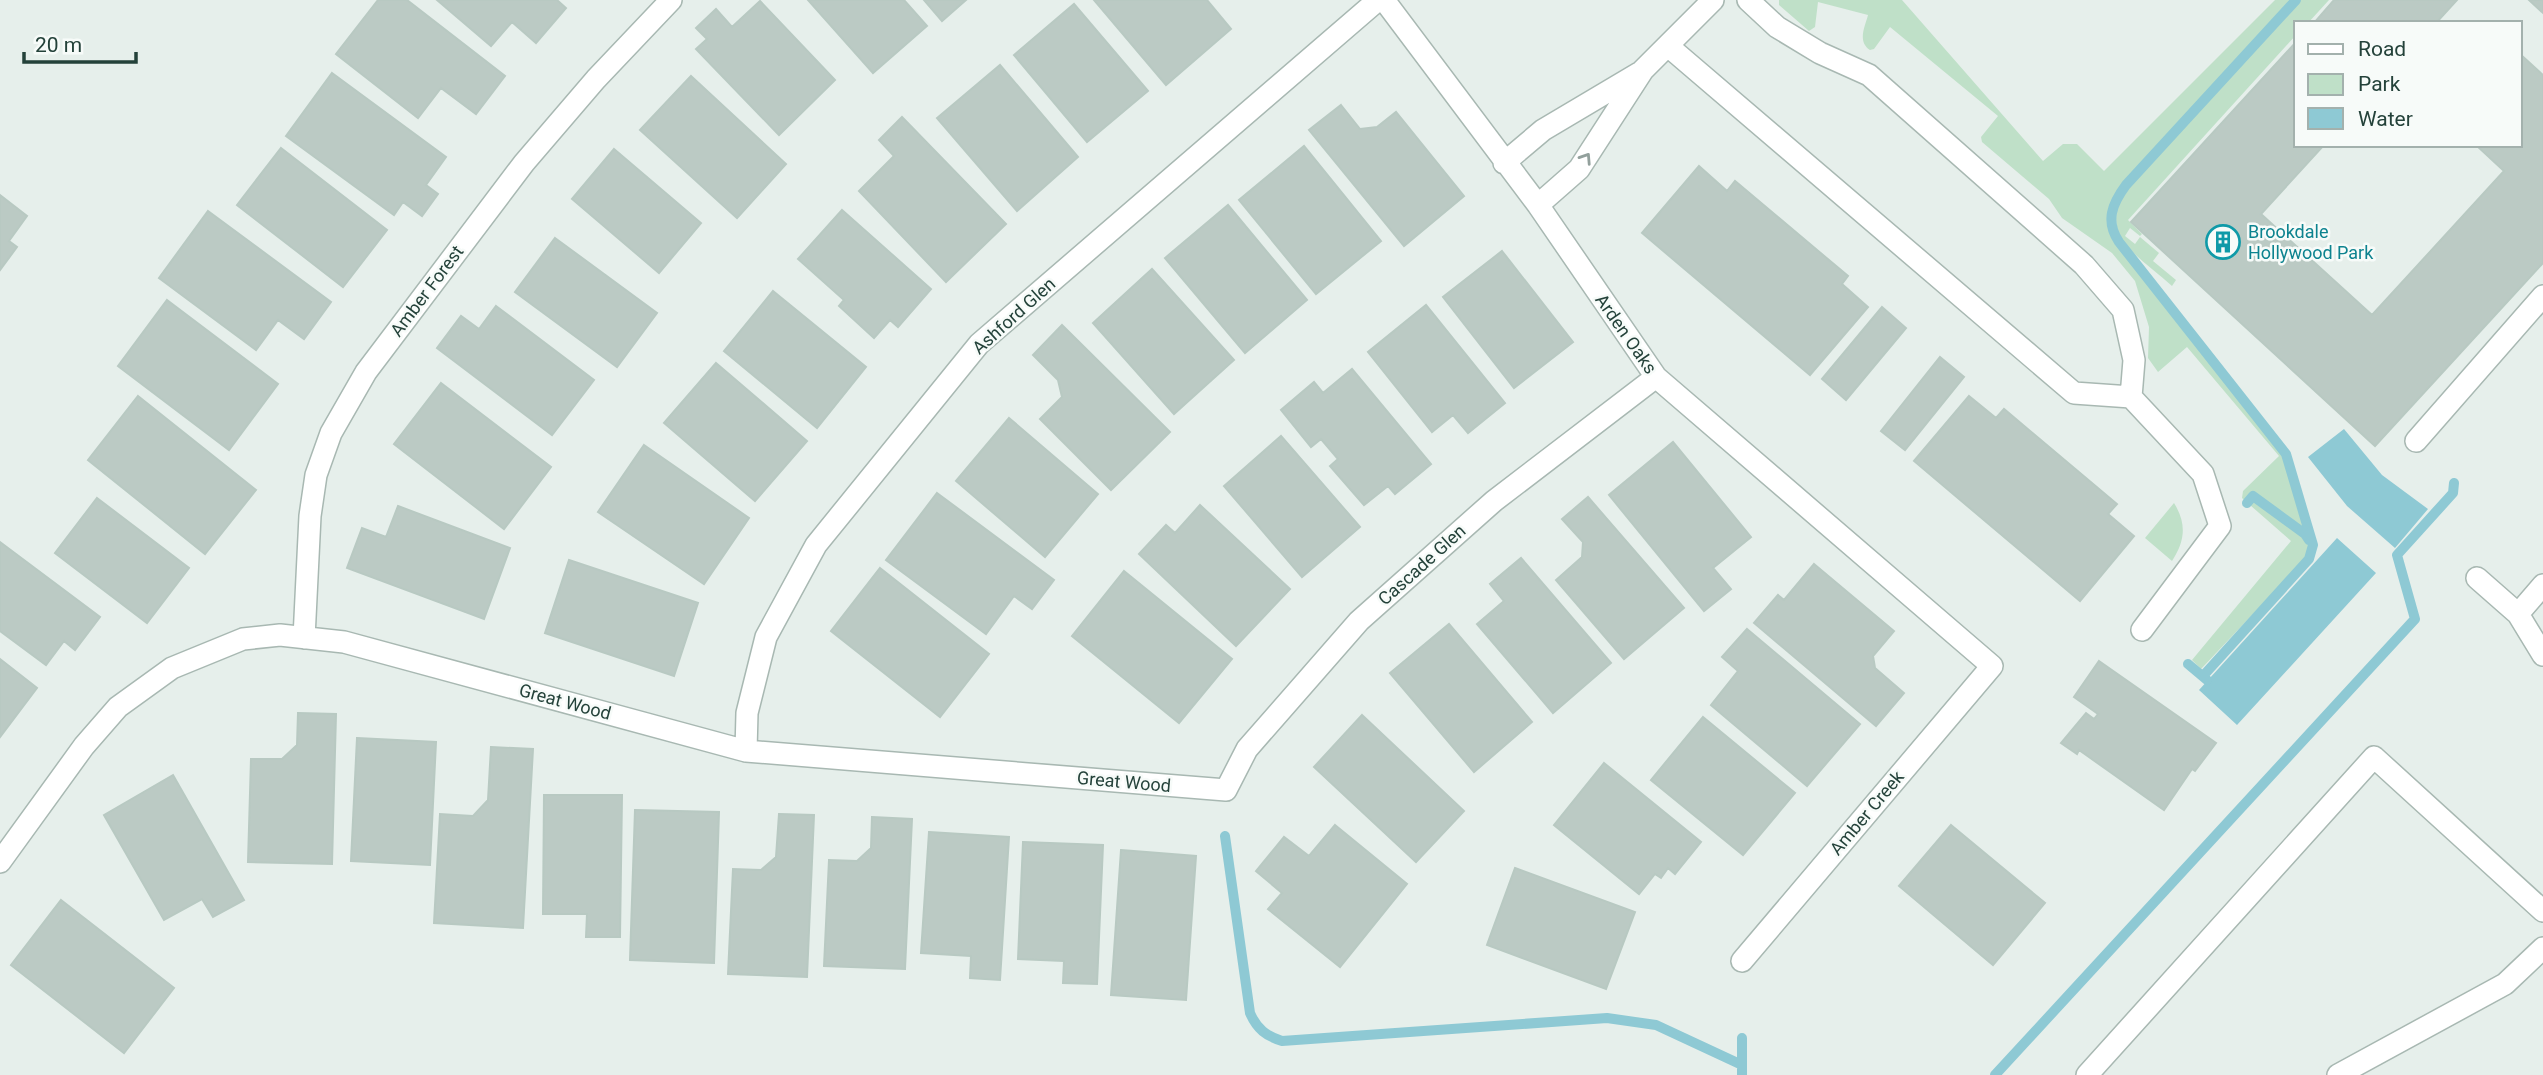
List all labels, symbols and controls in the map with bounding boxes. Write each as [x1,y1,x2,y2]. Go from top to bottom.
scale bar [24,21,136,65]
legend [2294,21,2522,147]
text: 20 m [35,33,82,57]
text: Road [2358,37,2406,61]
text: Park [2358,72,2401,96]
text: Water [2358,107,2413,131]
one-way arrow [1578,152,1591,165]
place label: Brookdale Hollywood Park [2248,221,2374,263]
building icon: Brookdale Hollywood Park [2204,223,2242,261]
street label: Amber Forest [386,241,468,340]
street label: Ashford Glen [968,273,1059,358]
street label: Arden Oaks [1591,290,1662,378]
street label: Cascade Glen [1374,520,1470,609]
street label: Great Wood [517,679,613,724]
street label: Amber Creek [1825,766,1909,859]
street label: Great Wood [1076,767,1172,796]

